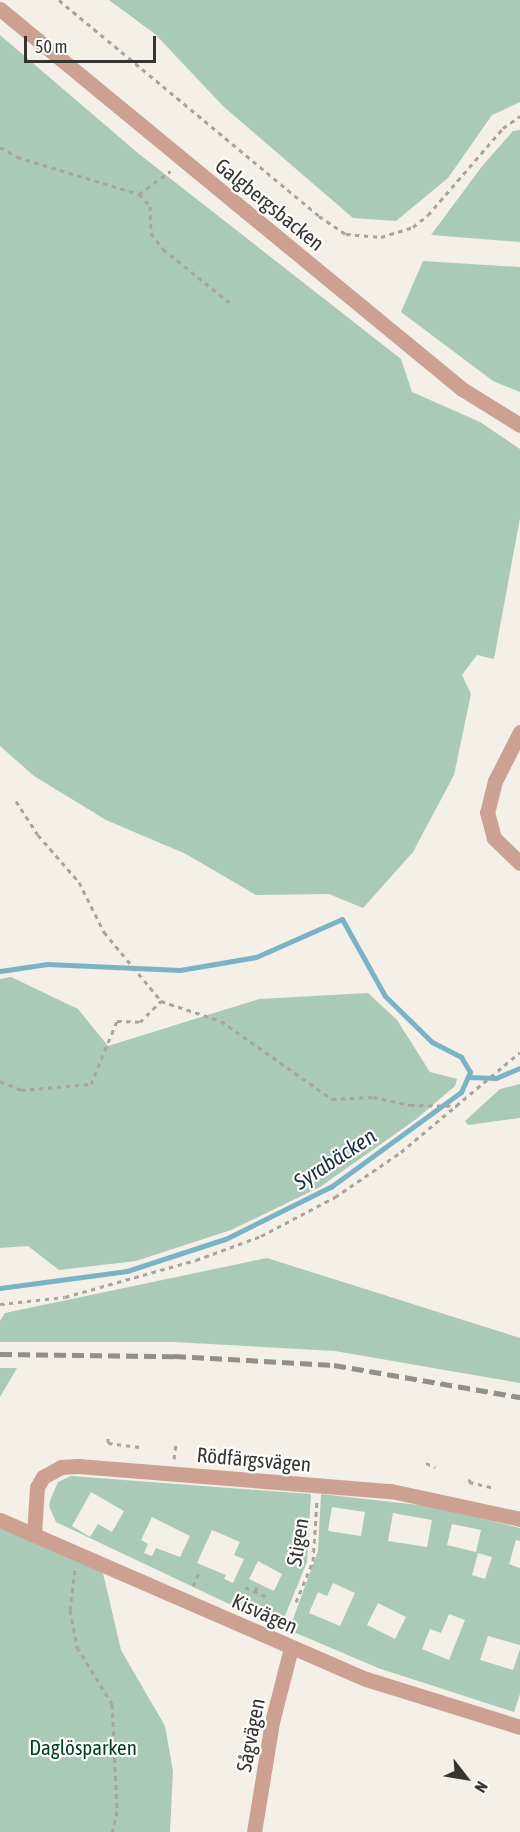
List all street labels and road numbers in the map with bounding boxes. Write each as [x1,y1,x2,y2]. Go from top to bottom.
street label: Galgbergsbacken [211,152,329,256]
street label: Rödfärgsvägen [196,1441,312,1477]
street label: Stigen [281,1516,313,1568]
street label: Kisvägen [228,1587,302,1639]
street label: Sågvägen [231,1696,269,1774]

